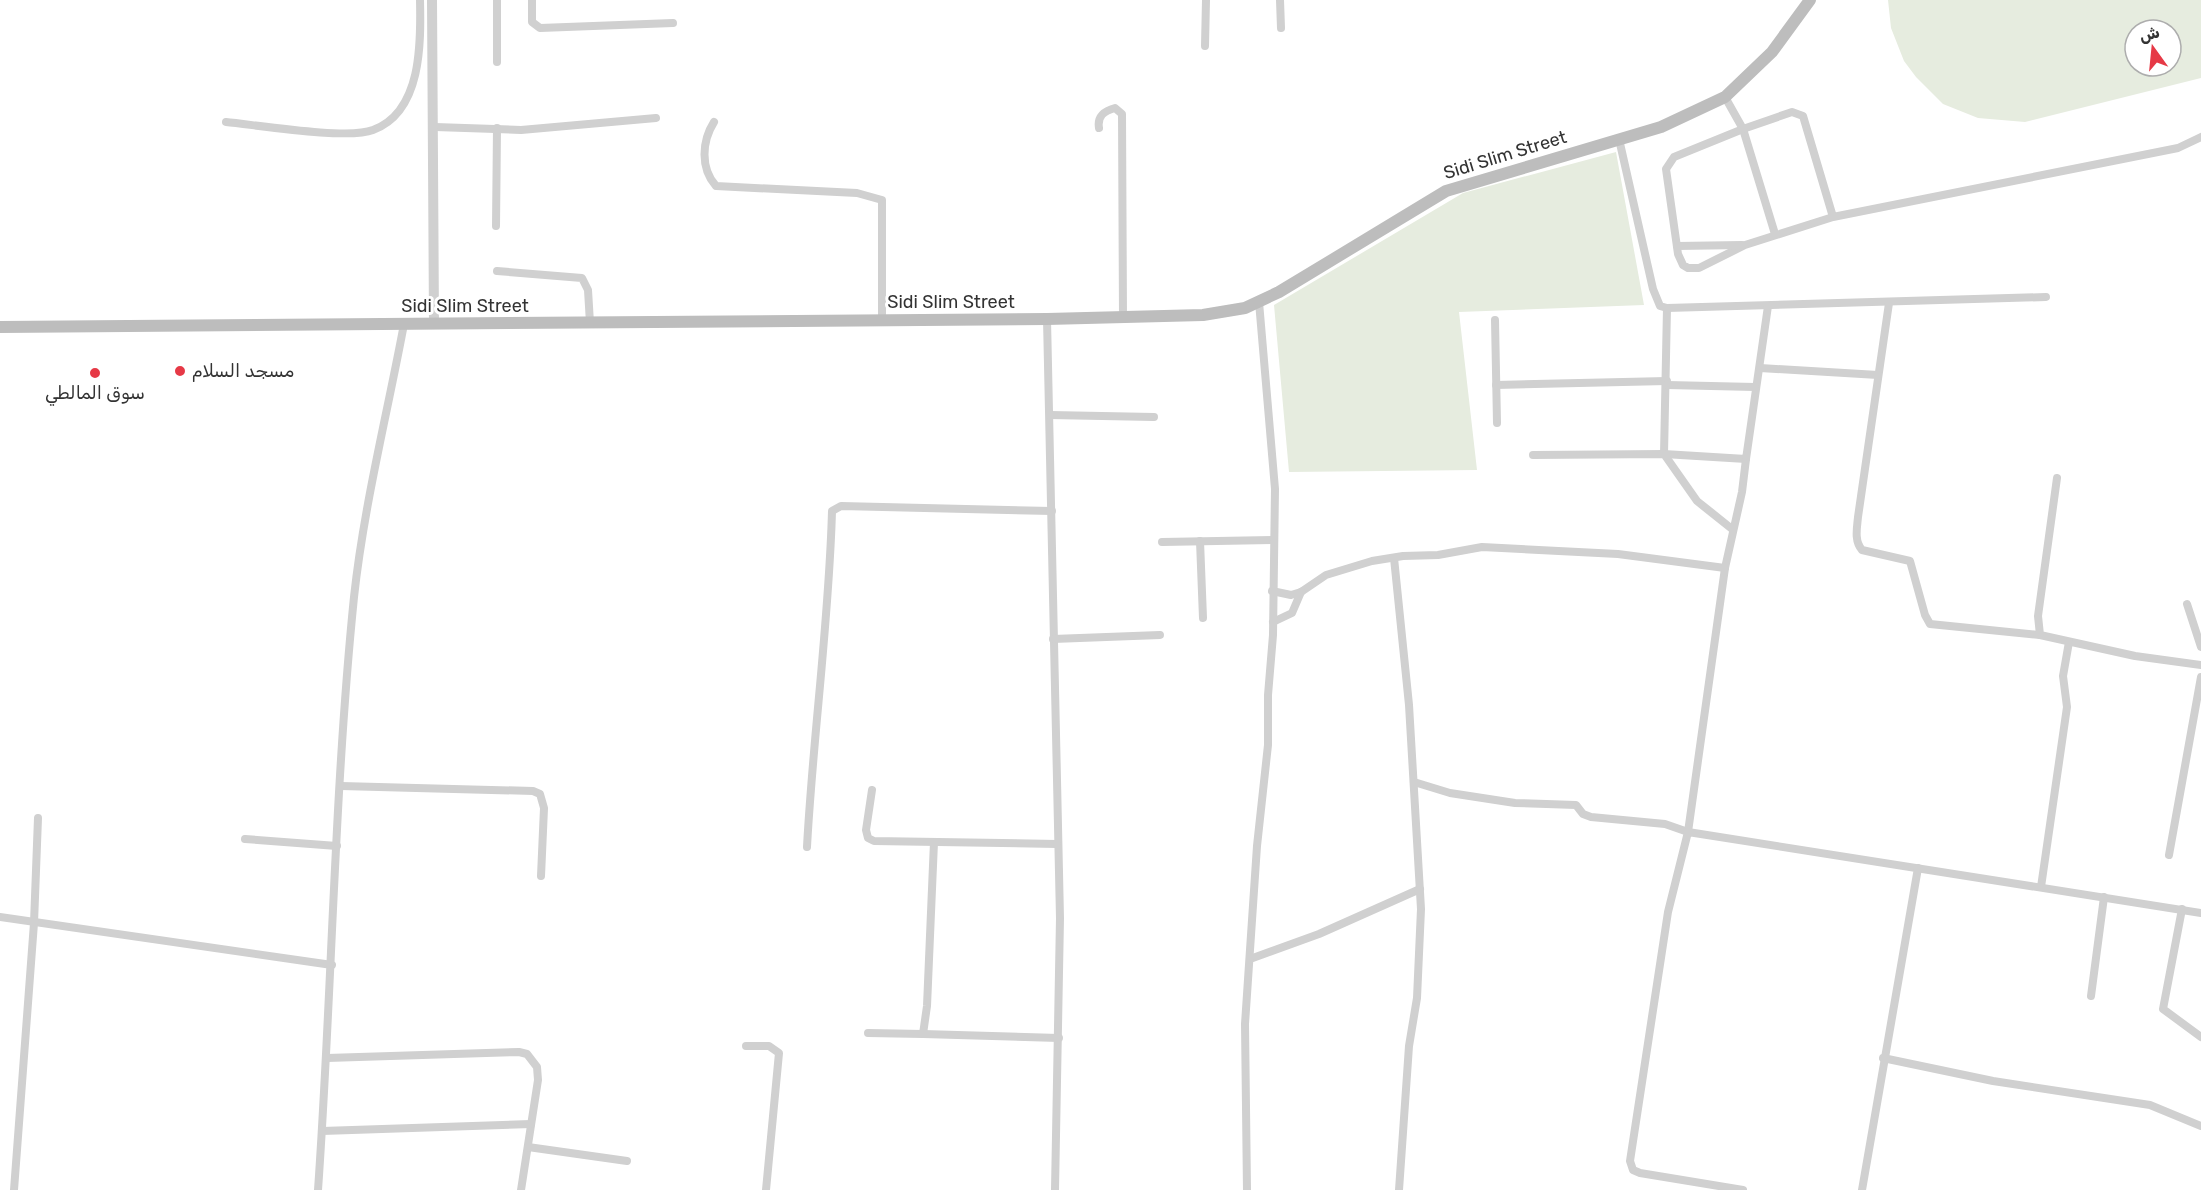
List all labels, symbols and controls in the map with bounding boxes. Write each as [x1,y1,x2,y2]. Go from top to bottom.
north arrow [2123,18,2183,78]
text: ش [2137,22,2162,46]
street label: Sidi Slim Street [1441,126,1569,184]
street label: Sidi Slim Street [887,291,1015,313]
street label: Sidi Slim Street [401,295,529,317]
place label: مسجد السلام [192,360,294,382]
marker: مسجد السلام [173,364,187,378]
marker: سوق المالطي [88,366,102,380]
place label: سوق المالطي [45,382,145,406]

